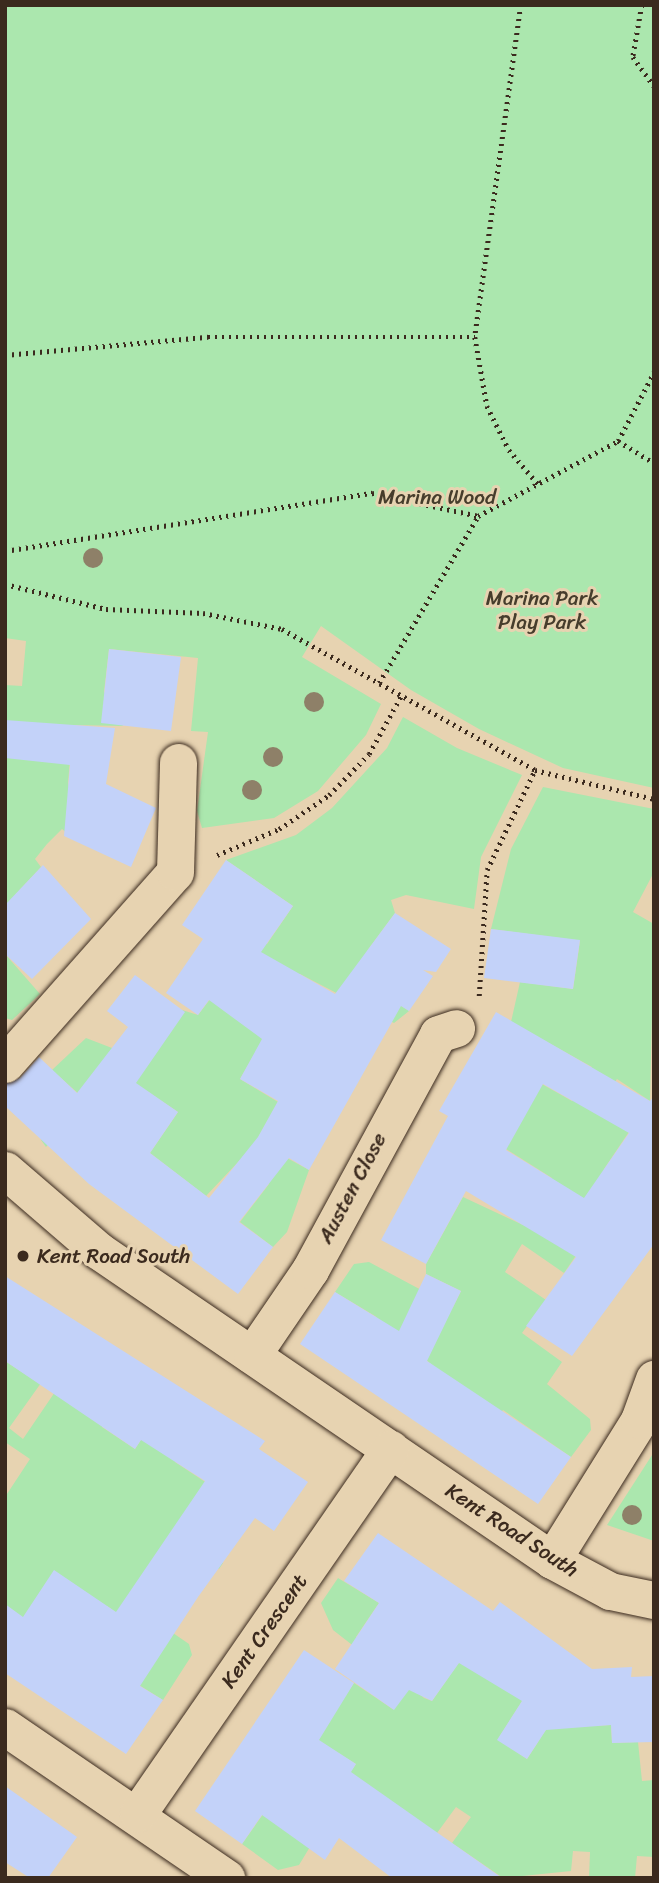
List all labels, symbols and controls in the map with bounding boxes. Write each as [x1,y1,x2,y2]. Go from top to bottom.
park label: Marina Wood [378,484,496,510]
park label: Marina Park Play Park [486,585,598,635]
street label: Austen Close [312,1128,392,1248]
place label: Kent Road South [37,1243,192,1269]
marker: Kent Road South [15,1248,31,1264]
street label: Kent Road South [440,1477,584,1583]
street label: Kent Crescent [215,1569,313,1693]

